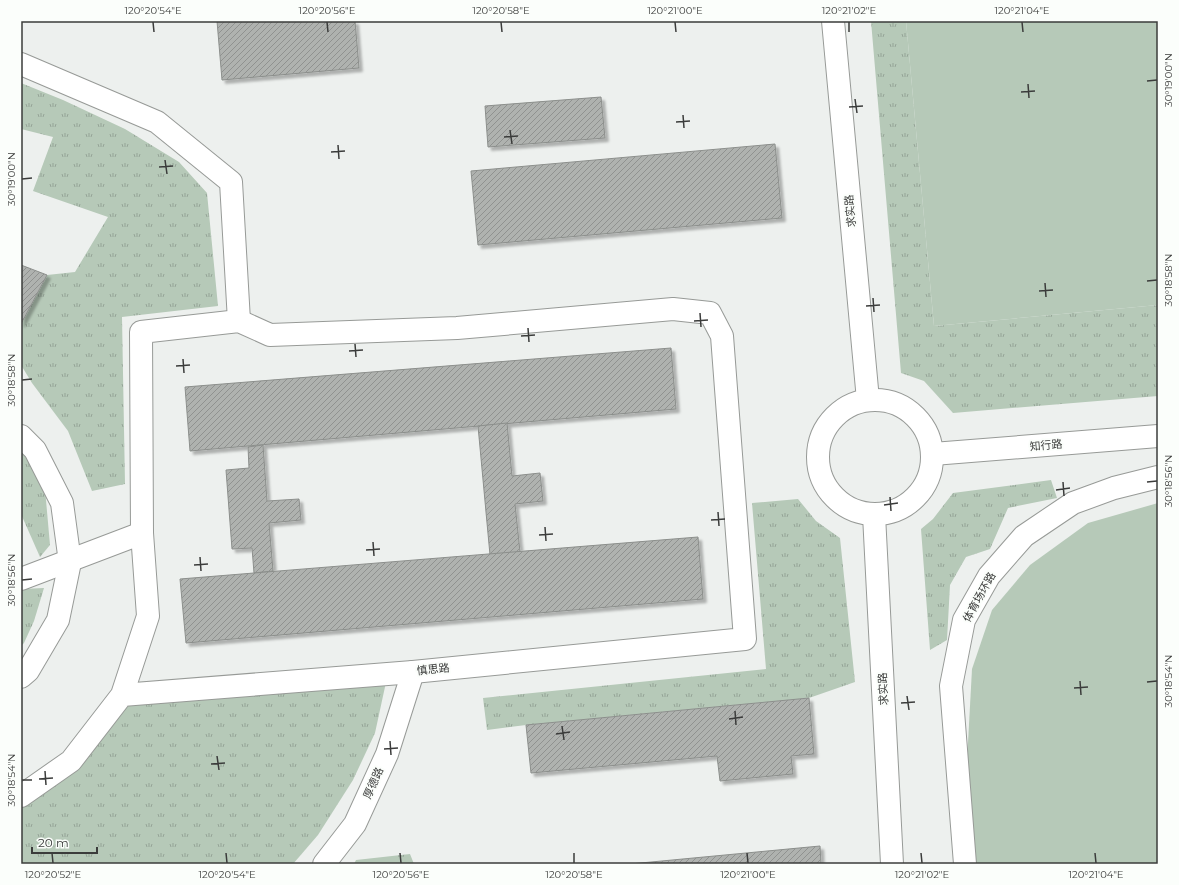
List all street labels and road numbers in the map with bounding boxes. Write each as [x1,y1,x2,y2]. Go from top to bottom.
street label: 求实路 [842,194,858,228]
street label: 知行路 [1029,437,1063,453]
street label: 体育场环路 [960,570,998,624]
street label: 慎思路 [416,660,450,678]
street label: 求实路 [875,672,891,706]
street label: 厚德路 [360,765,386,801]

